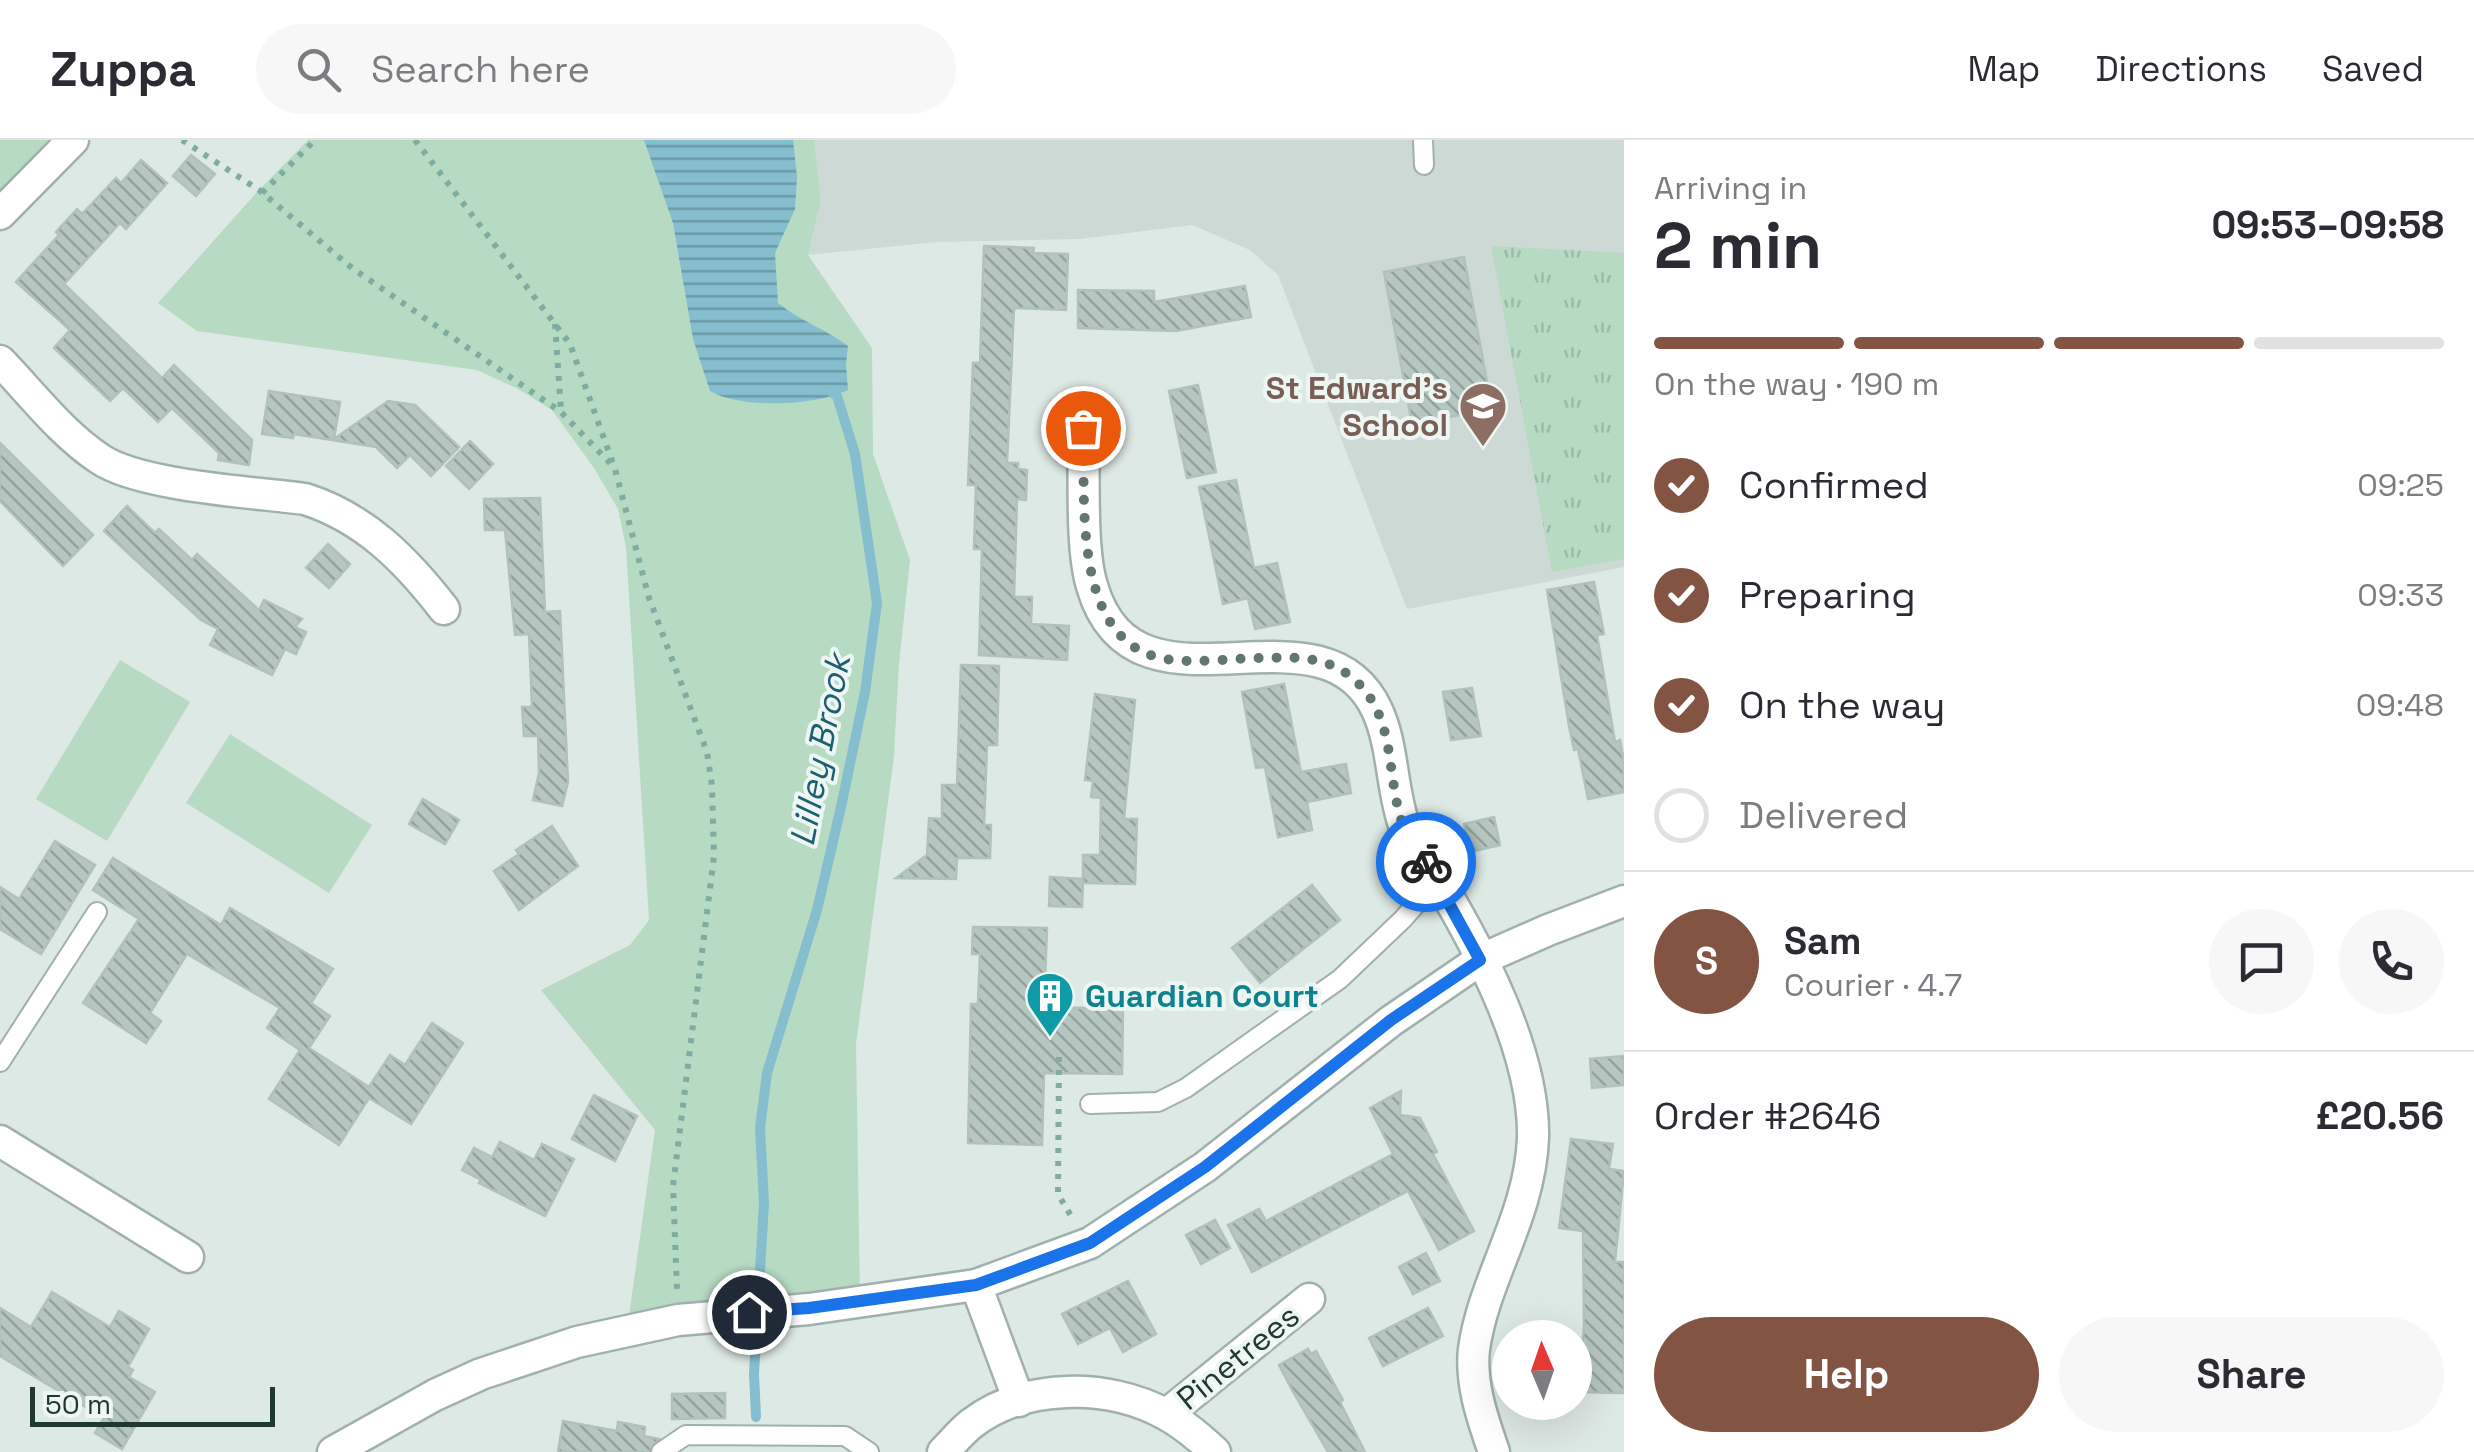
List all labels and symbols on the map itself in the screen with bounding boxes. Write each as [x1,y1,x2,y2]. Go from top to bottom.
place label: St Edward's School [1266,368,1448,445]
school or university icon: St Edward's School [1457,380,1509,448]
pin [1041,386,1126,471]
water label: Lilley Brook [780,647,861,849]
courier [1376,812,1476,912]
building icon: Guardian Court [1024,970,1076,1038]
place label: Guardian Court [1085,976,1319,1016]
pin [707,1270,792,1355]
street label: Pinetrees [1169,1296,1307,1418]
north arrow [1492,1320,1592,1420]
scale bar [30,1382,275,1426]

